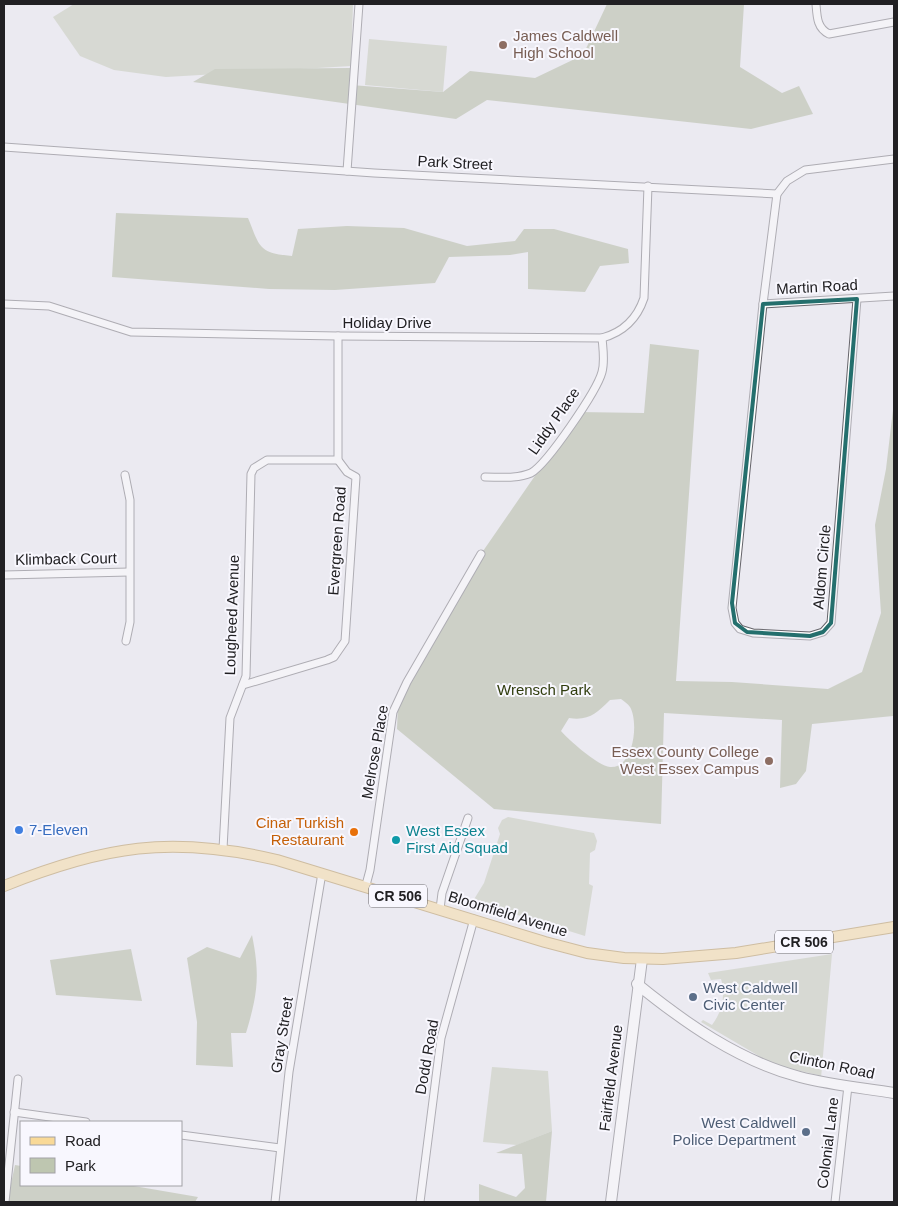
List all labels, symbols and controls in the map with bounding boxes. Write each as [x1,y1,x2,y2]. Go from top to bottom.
place label: James Caldwell High School [513,27,618,61]
marker: James Caldwell High School [497,39,509,51]
street label: Park Street [417,152,494,173]
street label: Martin Road [776,276,858,297]
street label: Holiday Drive [342,314,432,331]
street label: Liddy Place [524,384,583,457]
street label: Evergreen Road [324,486,349,596]
street label: Aldom Circle [809,524,834,610]
street label: Klimback Court [15,549,118,568]
street label: Lougheed Avenue [221,554,242,676]
park label: Wrensch Park [497,681,591,698]
street label: Melrose Place [358,704,391,800]
place label: Essex County College West Essex Campus [611,743,759,777]
marker: Essex County College West Essex Campus [763,755,775,767]
place label: Cinar Turkish Restaurant [256,814,345,848]
place label: 7-Eleven [29,821,88,838]
place label: West Essex First Aid Squad [406,822,508,856]
marker: 7-Eleven [13,824,25,836]
marker: Cinar Turkish Restaurant [348,826,360,838]
marker: West Essex First Aid Squad [390,834,402,846]
road number: CR 506 [369,884,427,908]
street label: Bloomfield Avenue [446,887,570,940]
road number: CR 506 [775,930,833,954]
place label: West Caldwell Civic Center [703,979,798,1013]
marker: West Caldwell Civic Center [687,991,699,1003]
street label: Gray Street [267,995,296,1074]
street label: Dodd Road [412,1018,441,1096]
street label: Fairfield Avenue [596,1024,625,1132]
street label: Clinton Road [788,1047,876,1082]
street label: Colonial Lane [813,1096,842,1190]
place label: West Caldwell Police Department [673,1114,797,1148]
legend [20,1121,182,1186]
marker: West Caldwell Police Department [800,1126,812,1138]
text: Road [65,1132,101,1149]
text: Park [65,1157,96,1174]

